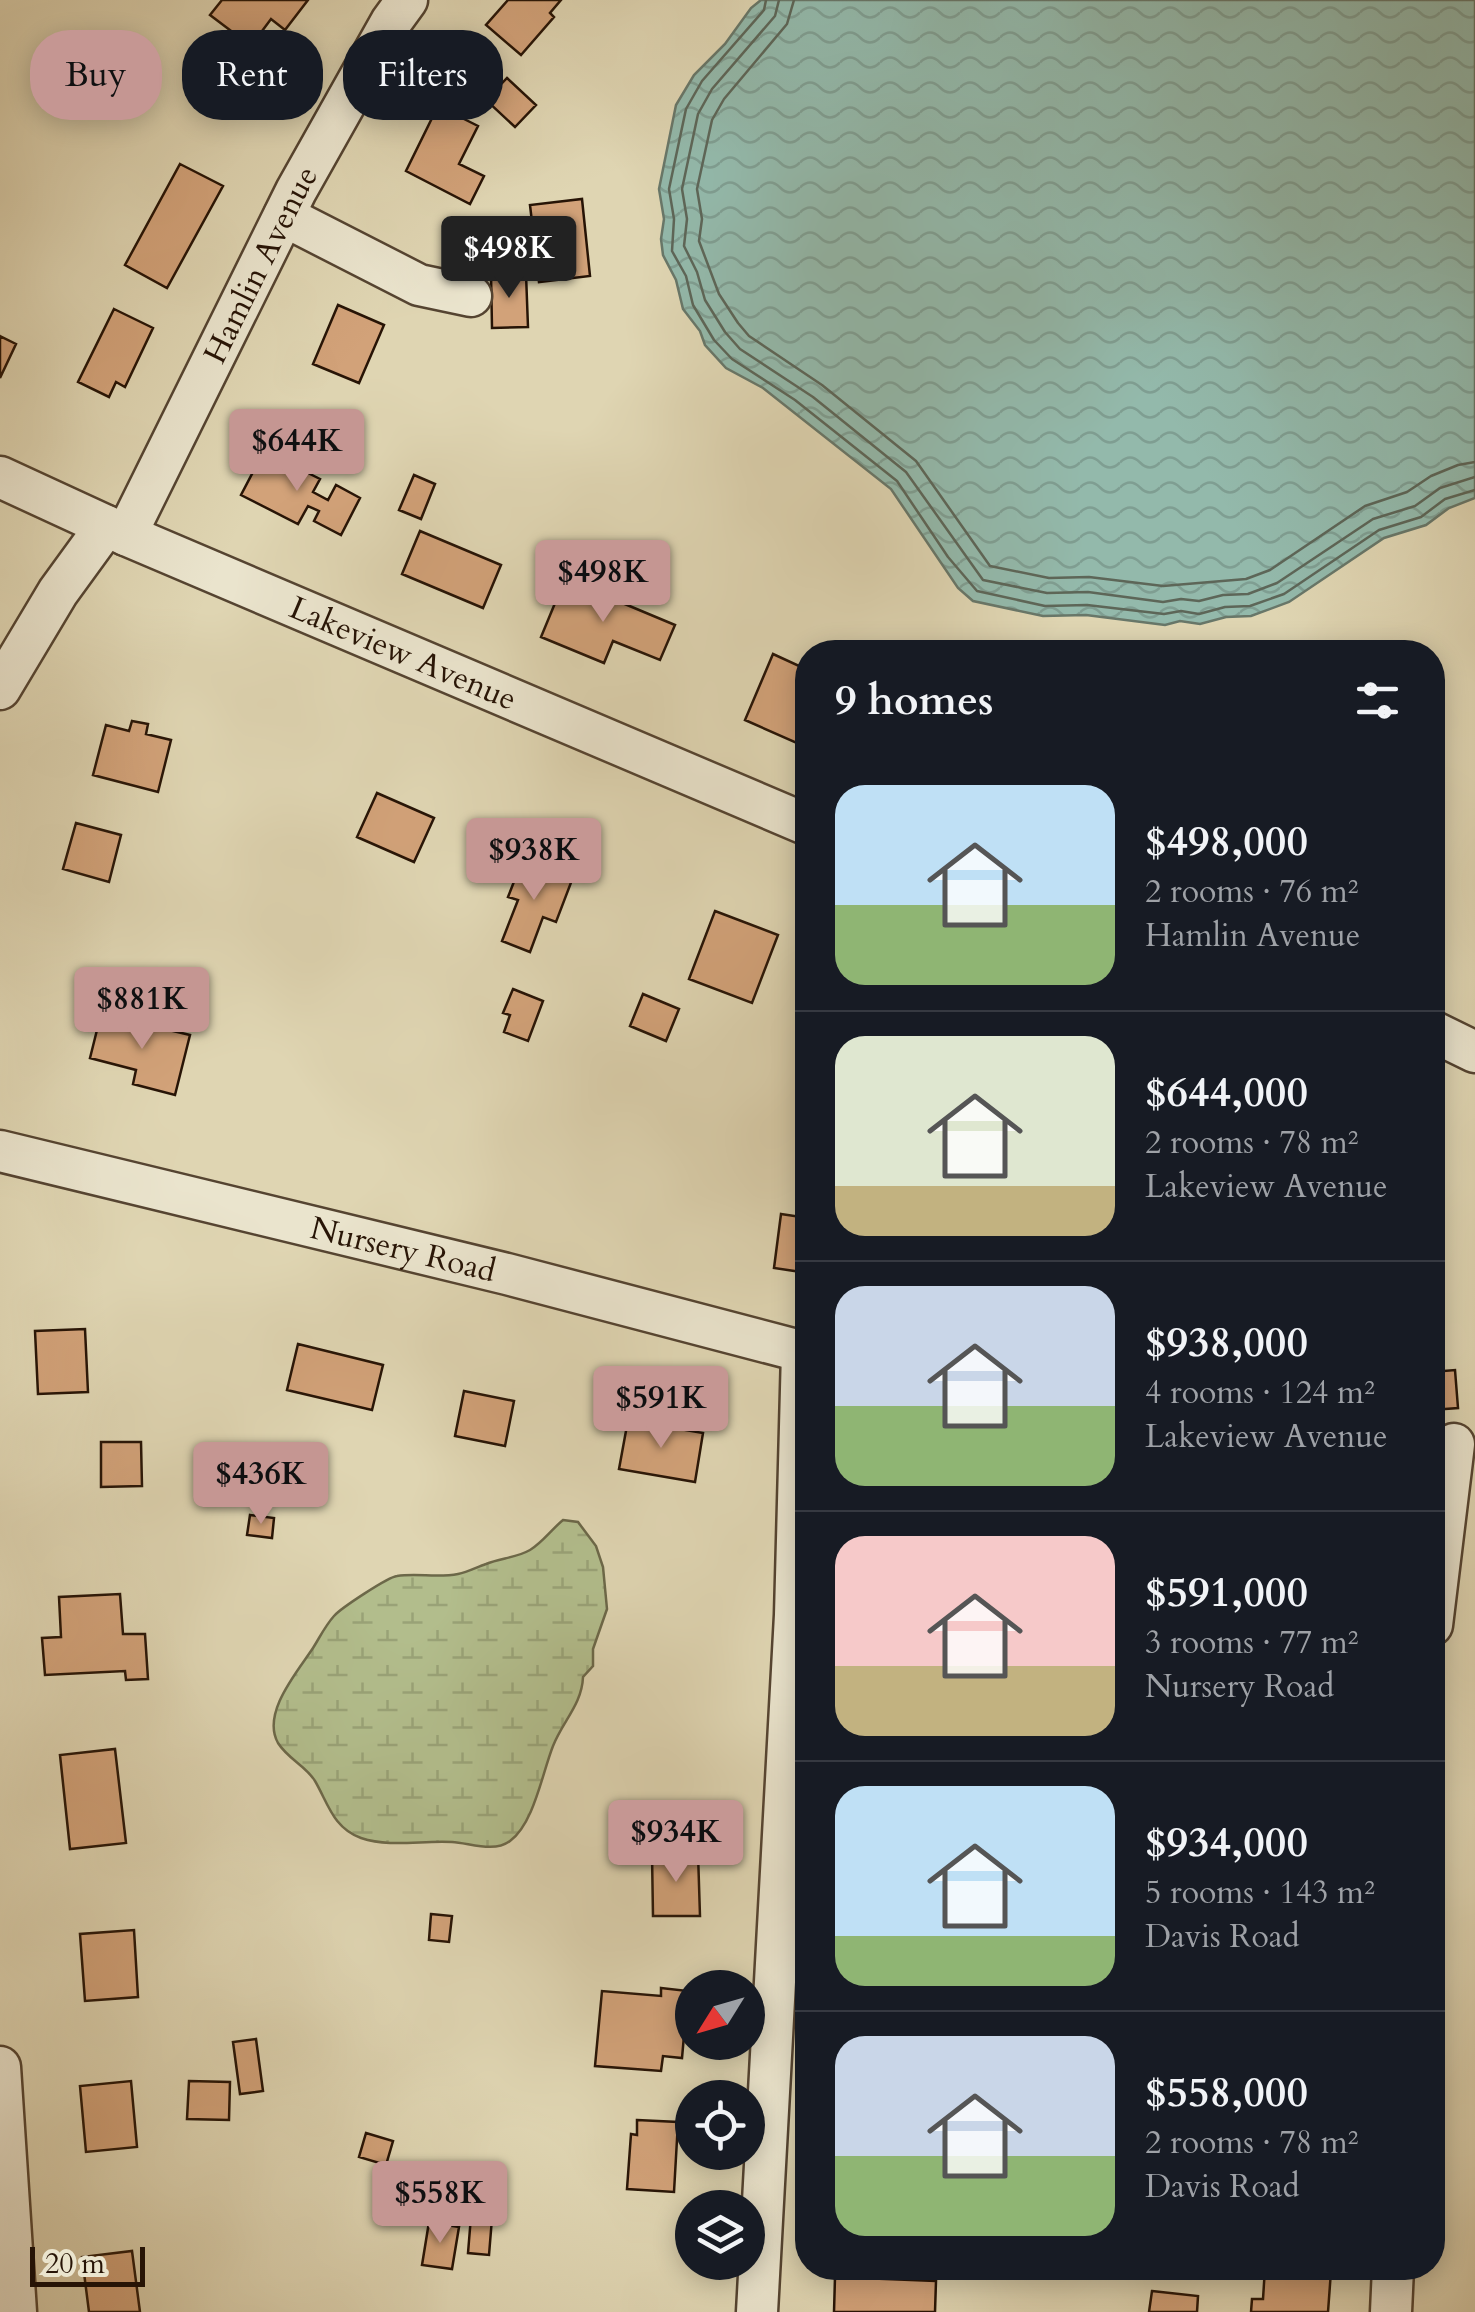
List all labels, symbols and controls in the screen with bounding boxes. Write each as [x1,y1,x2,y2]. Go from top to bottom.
chip: Buy [30,30,162,120]
chip: Rent [182,30,323,120]
chip: Filters [343,30,503,120]
street label: Hamlin Avenue [193,158,329,371]
pin: $498K [439,216,579,301]
text: $498K [463,226,555,270]
pin: $644K [227,409,367,494]
text: $644K [251,419,343,463]
pin: $498K [533,540,673,625]
text: $498K [557,550,649,594]
street label: Lakeview Avenue [283,586,523,722]
text: 9 homes [835,672,993,729]
icon: filters [1350,673,1405,728]
text: $498,000 [1145,813,1308,870]
pin: $938K [464,818,604,903]
icon: home [915,825,1035,945]
text: $938K [488,828,580,872]
text: 2 rooms · 76 m² [1145,870,1358,914]
text: Hamlin Avenue [1145,914,1360,958]
pin: $881K [72,967,212,1052]
text: $881K [96,977,188,1021]
text: $644,000 [1145,1064,1308,1121]
icon: home [915,1076,1035,1196]
text: 2 rooms · 78 m² [1145,1121,1358,1165]
text: Lakeview Avenue [1145,1165,1388,1209]
street label: Nursery Road [306,1206,500,1294]
text: $938,000 [1145,1314,1308,1371]
icon: home [915,1326,1035,1446]
pin: $591K [591,1366,731,1451]
text: 4 rooms · 124 m² [1145,1371,1375,1415]
text: $591K [615,1376,707,1420]
text: Lakeview Avenue [1145,1415,1388,1459]
pin: $436K [191,1442,331,1527]
text: $436K [215,1452,307,1496]
text: $591,000 [1145,1564,1308,1621]
icon: home [915,1576,1035,1696]
text: 3 rooms · 77 m² [1145,1621,1358,1665]
text: Nursery Road [1145,1665,1334,1709]
pin: $934K [606,1800,746,1885]
text: $934K [630,1810,722,1854]
text: $934,000 [1145,1814,1308,1871]
icon: home [915,1826,1035,1946]
text: 5 rooms · 143 m² [1145,1871,1375,1915]
text: Davis Road [1145,1915,1300,1959]
north arrow [675,1970,765,2060]
map controls [675,1970,765,2280]
text: $558,000 [1145,2064,1308,2121]
icon: home [915,2076,1035,2196]
button: locate [675,2080,765,2170]
text: 2 rooms · 78 m² [1145,2121,1358,2165]
pin: $558K [370,2161,510,2246]
text: Davis Road [1145,2165,1300,2209]
text: $558K [394,2171,486,2215]
button: layers [675,2190,765,2280]
scale bar [30,2242,145,2286]
text: 20 m [45,2245,105,2283]

